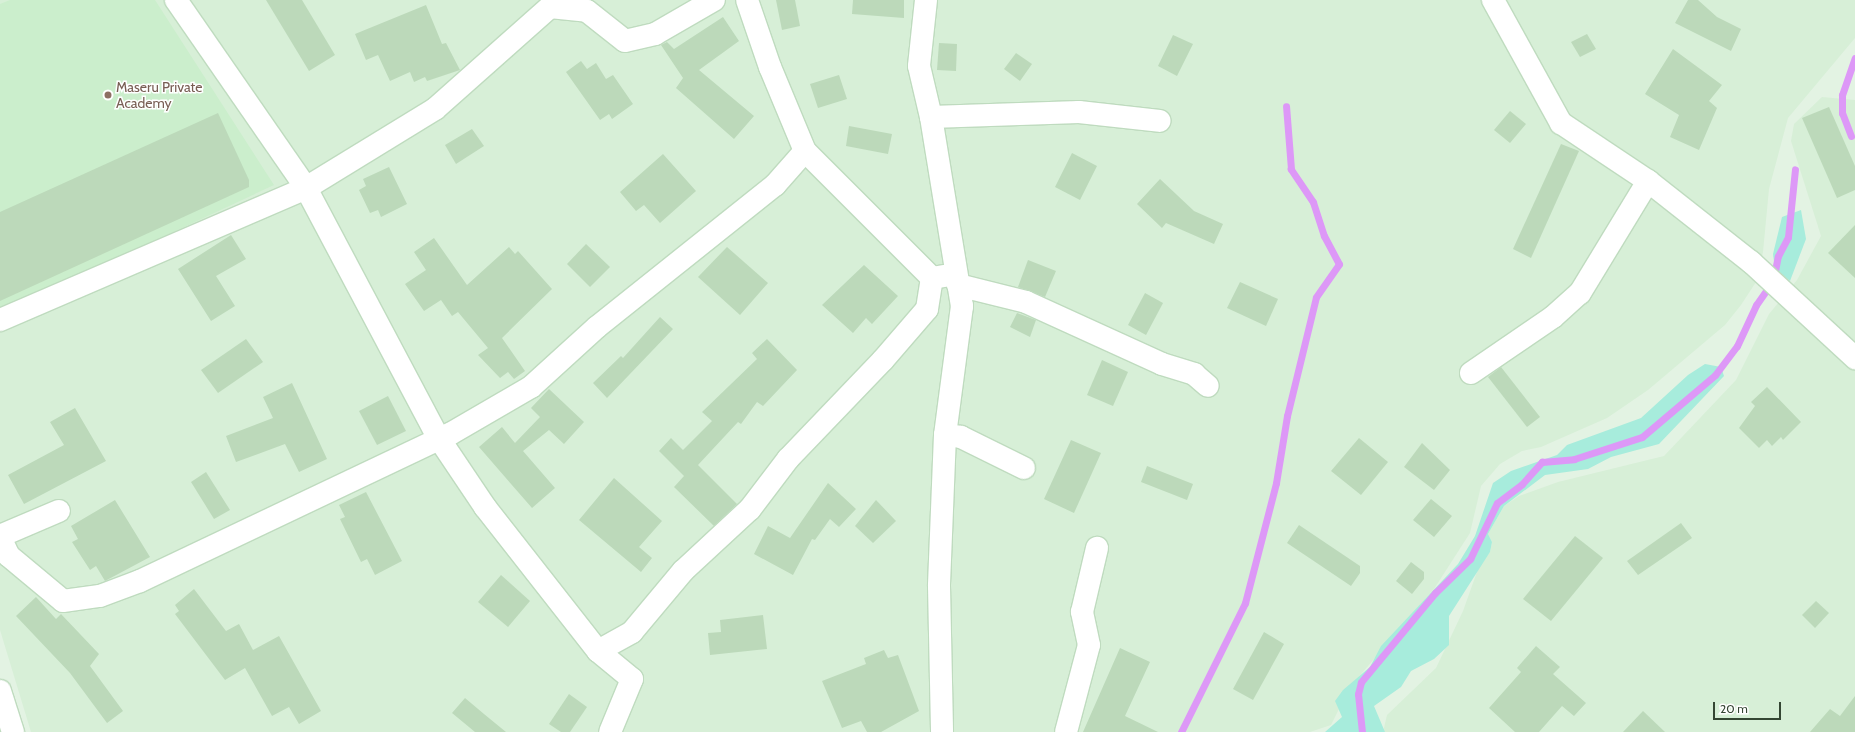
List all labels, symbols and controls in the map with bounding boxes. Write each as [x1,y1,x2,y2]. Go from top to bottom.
place label: Maseru Private Academy [116,79,202,112]
marker: Maseru Private Academy [103,90,113,100]
scale bar [1715,694,1783,720]
text: 20 m [1720,701,1748,716]

